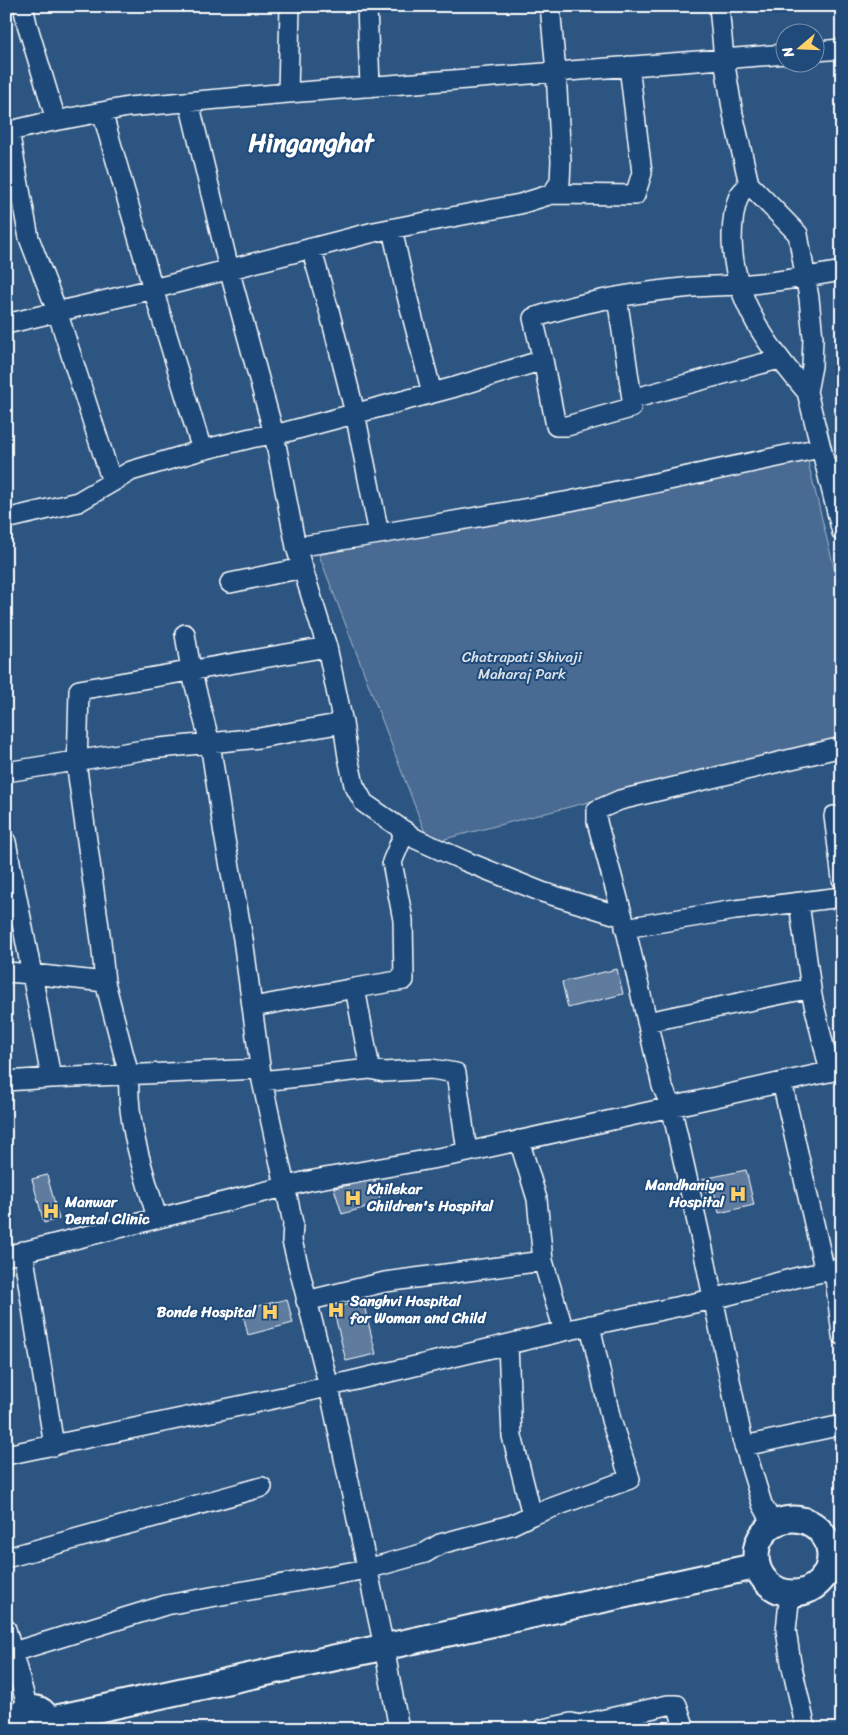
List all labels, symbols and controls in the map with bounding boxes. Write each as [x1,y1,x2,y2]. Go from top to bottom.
north arrow [776,22,826,72]
text: N [775,43,802,62]
district label: Hinganghat [248,120,376,165]
park label: Chatrapati Shivaji Maharaj Park [462,644,583,687]
place label: Mandhaniya Hospital [644,1172,725,1215]
place label: Khilekar Children's Hospital [366,1176,494,1219]
hospital icon: Mandhaniya Hospital [728,1184,748,1204]
hospital icon: Khilekar Children's Hospital [343,1188,363,1208]
place label: Manwar Dental Clinic [64,1189,150,1232]
hospital icon: Manwar Dental Clinic [41,1201,61,1221]
place label: Sanghvi Hospital for Woman and Child [349,1288,488,1331]
place label: Bonde Hospital [157,1299,257,1325]
hospital icon: Sanghvi Hospital for Woman and Child [326,1300,346,1320]
hospital icon: Bonde Hospital [260,1302,280,1322]

